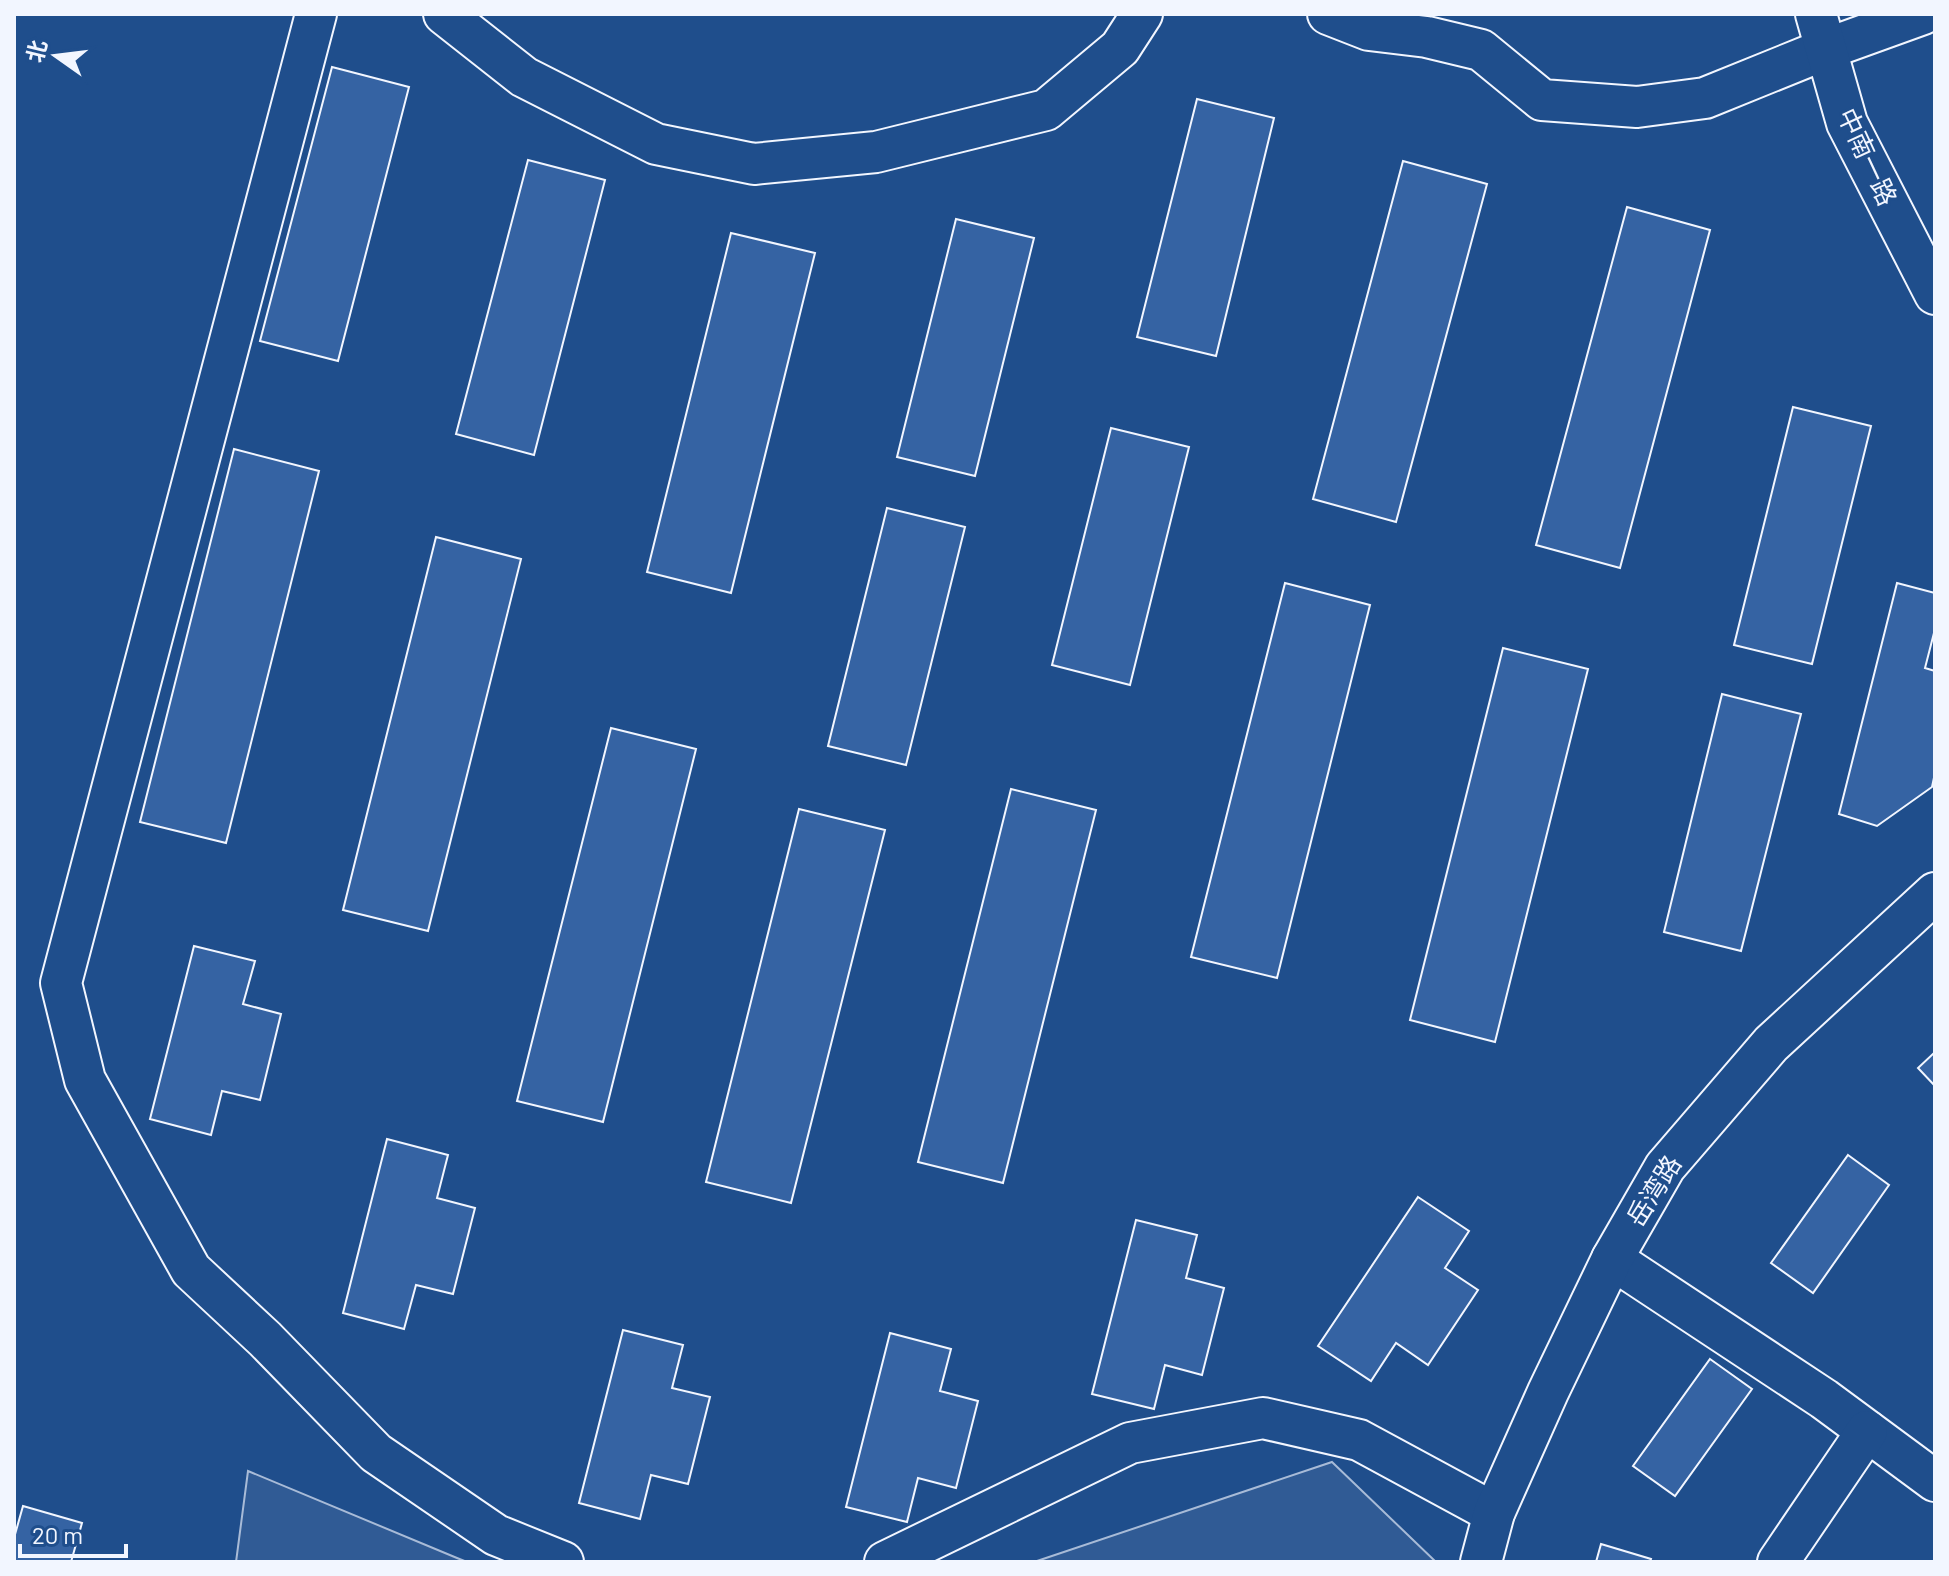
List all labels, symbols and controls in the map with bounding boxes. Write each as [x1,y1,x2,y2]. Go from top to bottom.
north arrow [16,16,96,96]
text: 北 [20,37,51,65]
street label: 中南一路 [1832,103,1904,210]
street label: 岳湾路 [1619,1149,1687,1231]
scale bar [20,1508,126,1558]
text: 20 m [32,1520,83,1549]

